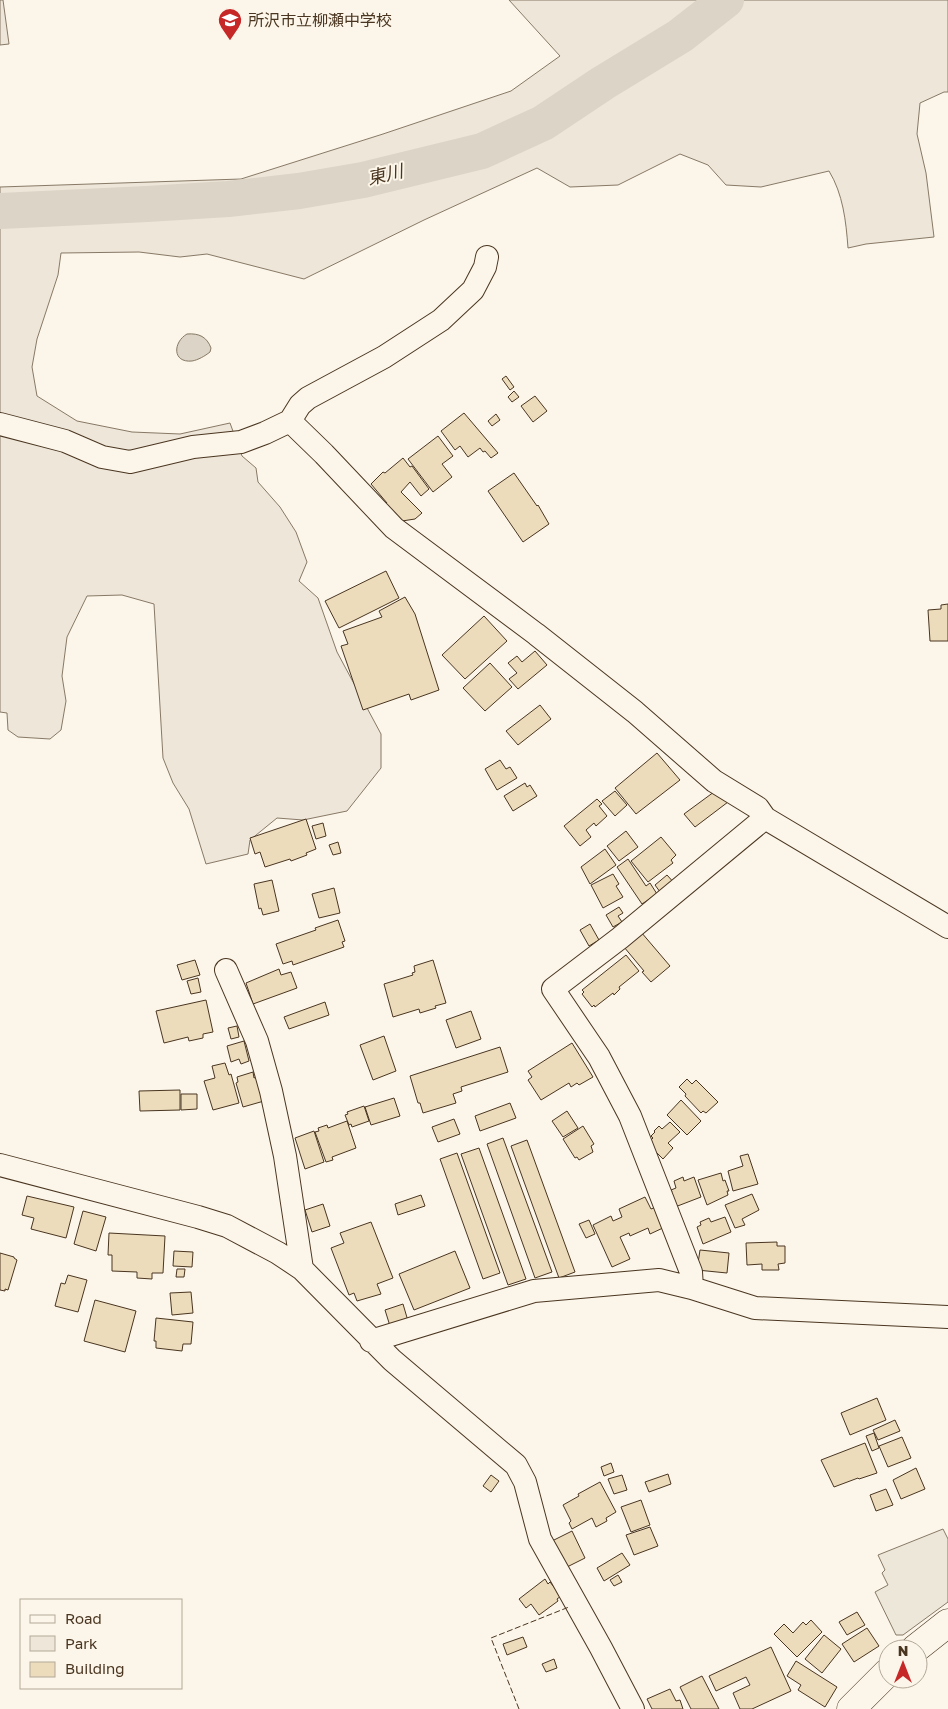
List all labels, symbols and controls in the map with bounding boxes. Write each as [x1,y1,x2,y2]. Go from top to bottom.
school or university icon: 所沢市立柳瀬中学校 [217,7,243,41]
place label: 所沢市立柳瀬中学校 [248,10,392,30]
water label: 東川 [365,159,407,189]
legend [20,1599,182,1689]
text: Road [65,1609,102,1627]
text: Park [65,1634,98,1652]
north arrow [878,1639,928,1689]
text: N [898,1642,908,1659]
text: Building [65,1659,125,1677]

